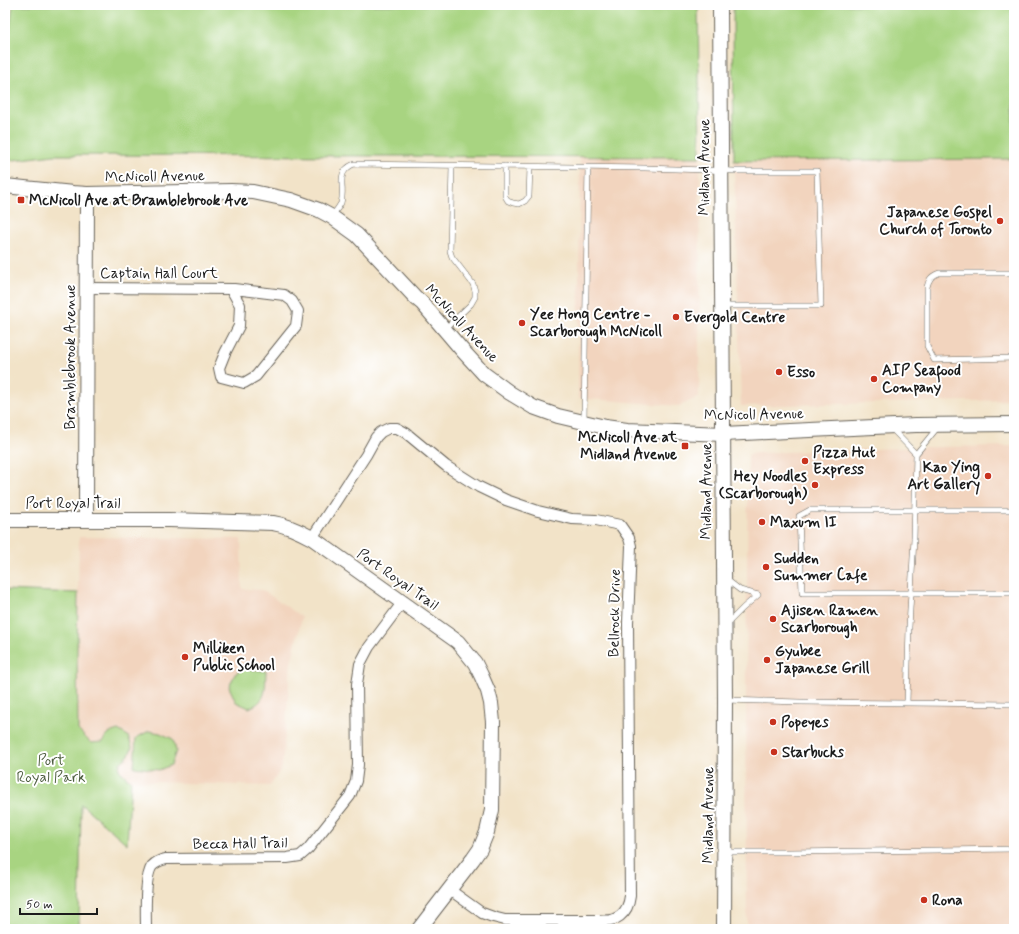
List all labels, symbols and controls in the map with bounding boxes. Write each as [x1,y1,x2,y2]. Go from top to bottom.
street label: Midland Avenue [695,119,715,215]
street label: McNicoll Avenue [105,166,205,188]
place label: McNicoll Ave at Bramblebrook Ave [29,191,248,211]
marker: McNicoll Ave at Bramblebrook Ave [16,195,26,205]
place label: Japanese Gospel Church of Toronto [879,203,993,240]
marker: Japanese Gospel Church of Toronto [995,216,1005,226]
street label: Captain Hall Court [100,264,218,284]
street label: McNicoll Avenue [420,280,503,367]
street label: Bramblebrook Avenue [61,284,81,430]
place label: Yee Hong Centre - Scarborough McNicoll [530,305,662,343]
place label: Evergold Centre [684,308,785,330]
marker: Evergold Centre [671,312,681,322]
marker: Yee Hong Centre - Scarborough McNicoll [517,318,527,328]
place label: AIP Seafood Company [882,361,961,398]
place label: Esso [787,363,815,383]
marker: Esso [774,367,784,377]
marker: AIP Seafood Company [869,374,879,384]
street label: McNicoll Avenue [704,404,804,426]
place label: McNicoll Ave at Midland Avenue [578,428,678,465]
marker: McNicoll Ave at Midland Avenue [680,441,690,451]
street label: Midland Avenue [697,443,717,539]
place label: Pizza Hut Express [813,443,876,480]
marker: Pizza Hut Express [800,456,810,466]
place label: Kao Ying Art Gallery [907,458,980,495]
place label: Hey Noodles (Scarborough) [719,467,808,505]
marker: Kao Ying Art Gallery [983,471,993,481]
marker: Hey Noodles (Scarborough) [810,480,820,490]
street label: Port Royal Trail [25,494,121,514]
place label: Maxum II [770,513,837,533]
marker: Maxum II [757,517,767,527]
street label: Port Royal Trail [353,544,442,615]
place label: Sudden Summer Cafe [774,549,868,586]
marker: Sudden Summer Cafe [761,562,771,572]
street label: Bellrock Drive [604,568,626,657]
place label: Ajisen Ramen Scarborough [781,601,878,639]
marker: Ajisen Ramen Scarborough [768,614,778,624]
place label: Milliken Public School [193,639,275,676]
place label: Gyubee Japanese Grill [775,642,870,679]
marker: Milliken Public School [180,652,190,662]
marker: Gyubee Japanese Grill [762,655,772,665]
place label: Popeyes [781,713,829,733]
marker: Popeyes [768,717,778,727]
place label: Starbucks [782,743,844,763]
marker: Starbucks [769,747,779,757]
park label: Port Royal Park [17,751,85,788]
street label: Midland Avenue [699,767,719,863]
street label: Becca Hall Trail [192,833,288,855]
scale bar [20,890,97,916]
place label: Rona [932,891,963,911]
marker: Rona [919,895,929,905]
text: 50 m [26,897,53,913]

